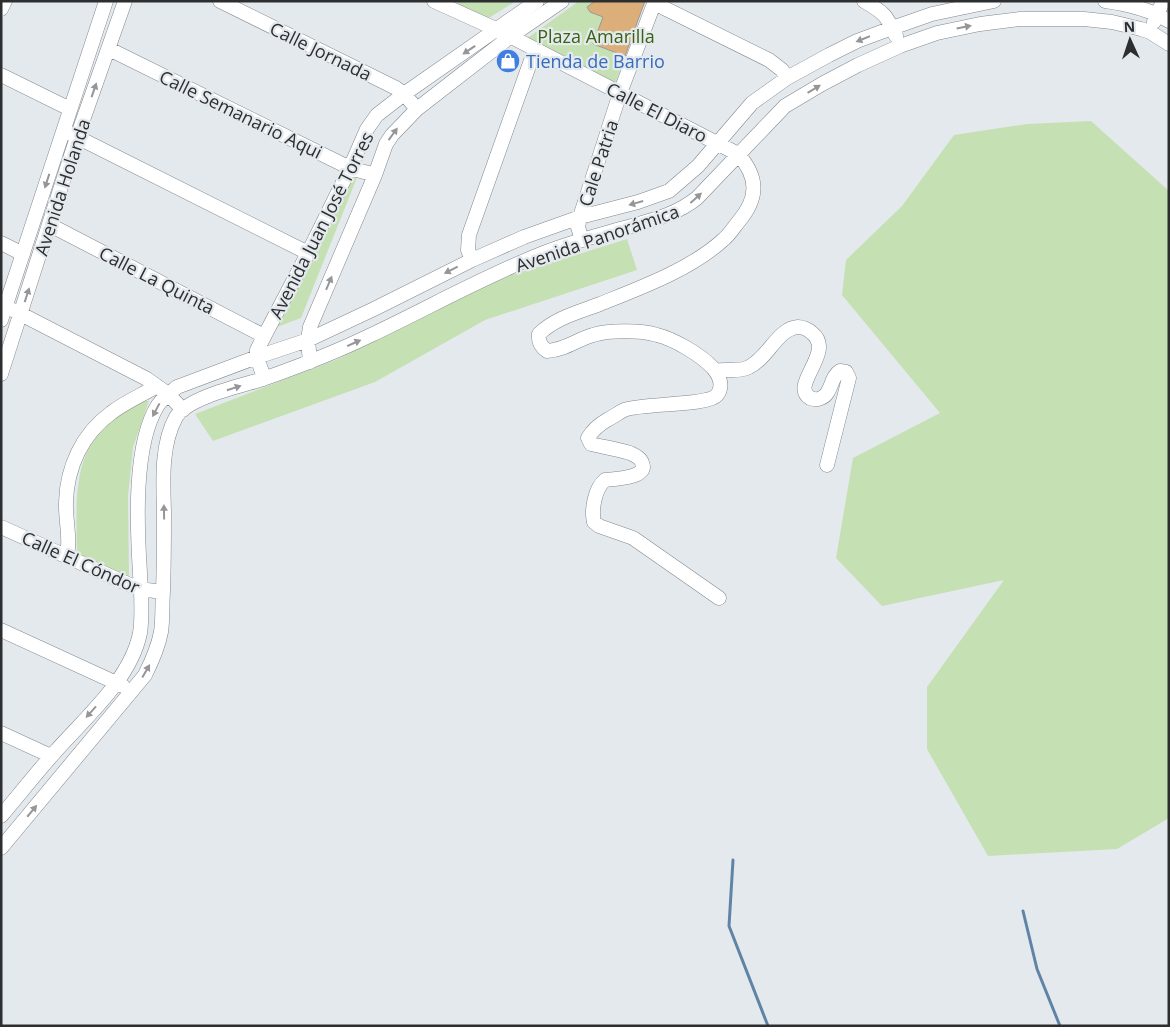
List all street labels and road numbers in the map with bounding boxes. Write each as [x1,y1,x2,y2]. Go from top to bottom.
street label: Calle Jornada [266,16,376,86]
street label: Calle Semanario Aqui [156,64,326,164]
street label: Calle El Diaro [602,76,712,148]
street label: Avenida Holanda [29,116,95,258]
street label: Cale Patria [573,117,623,209]
street label: Avenida Juan José Torres [263,128,379,322]
street label: Avenida Panorámica [512,199,682,277]
street label: Calle La Quinta [95,241,219,319]
street label: Calle El Cóndor [18,525,144,599]

